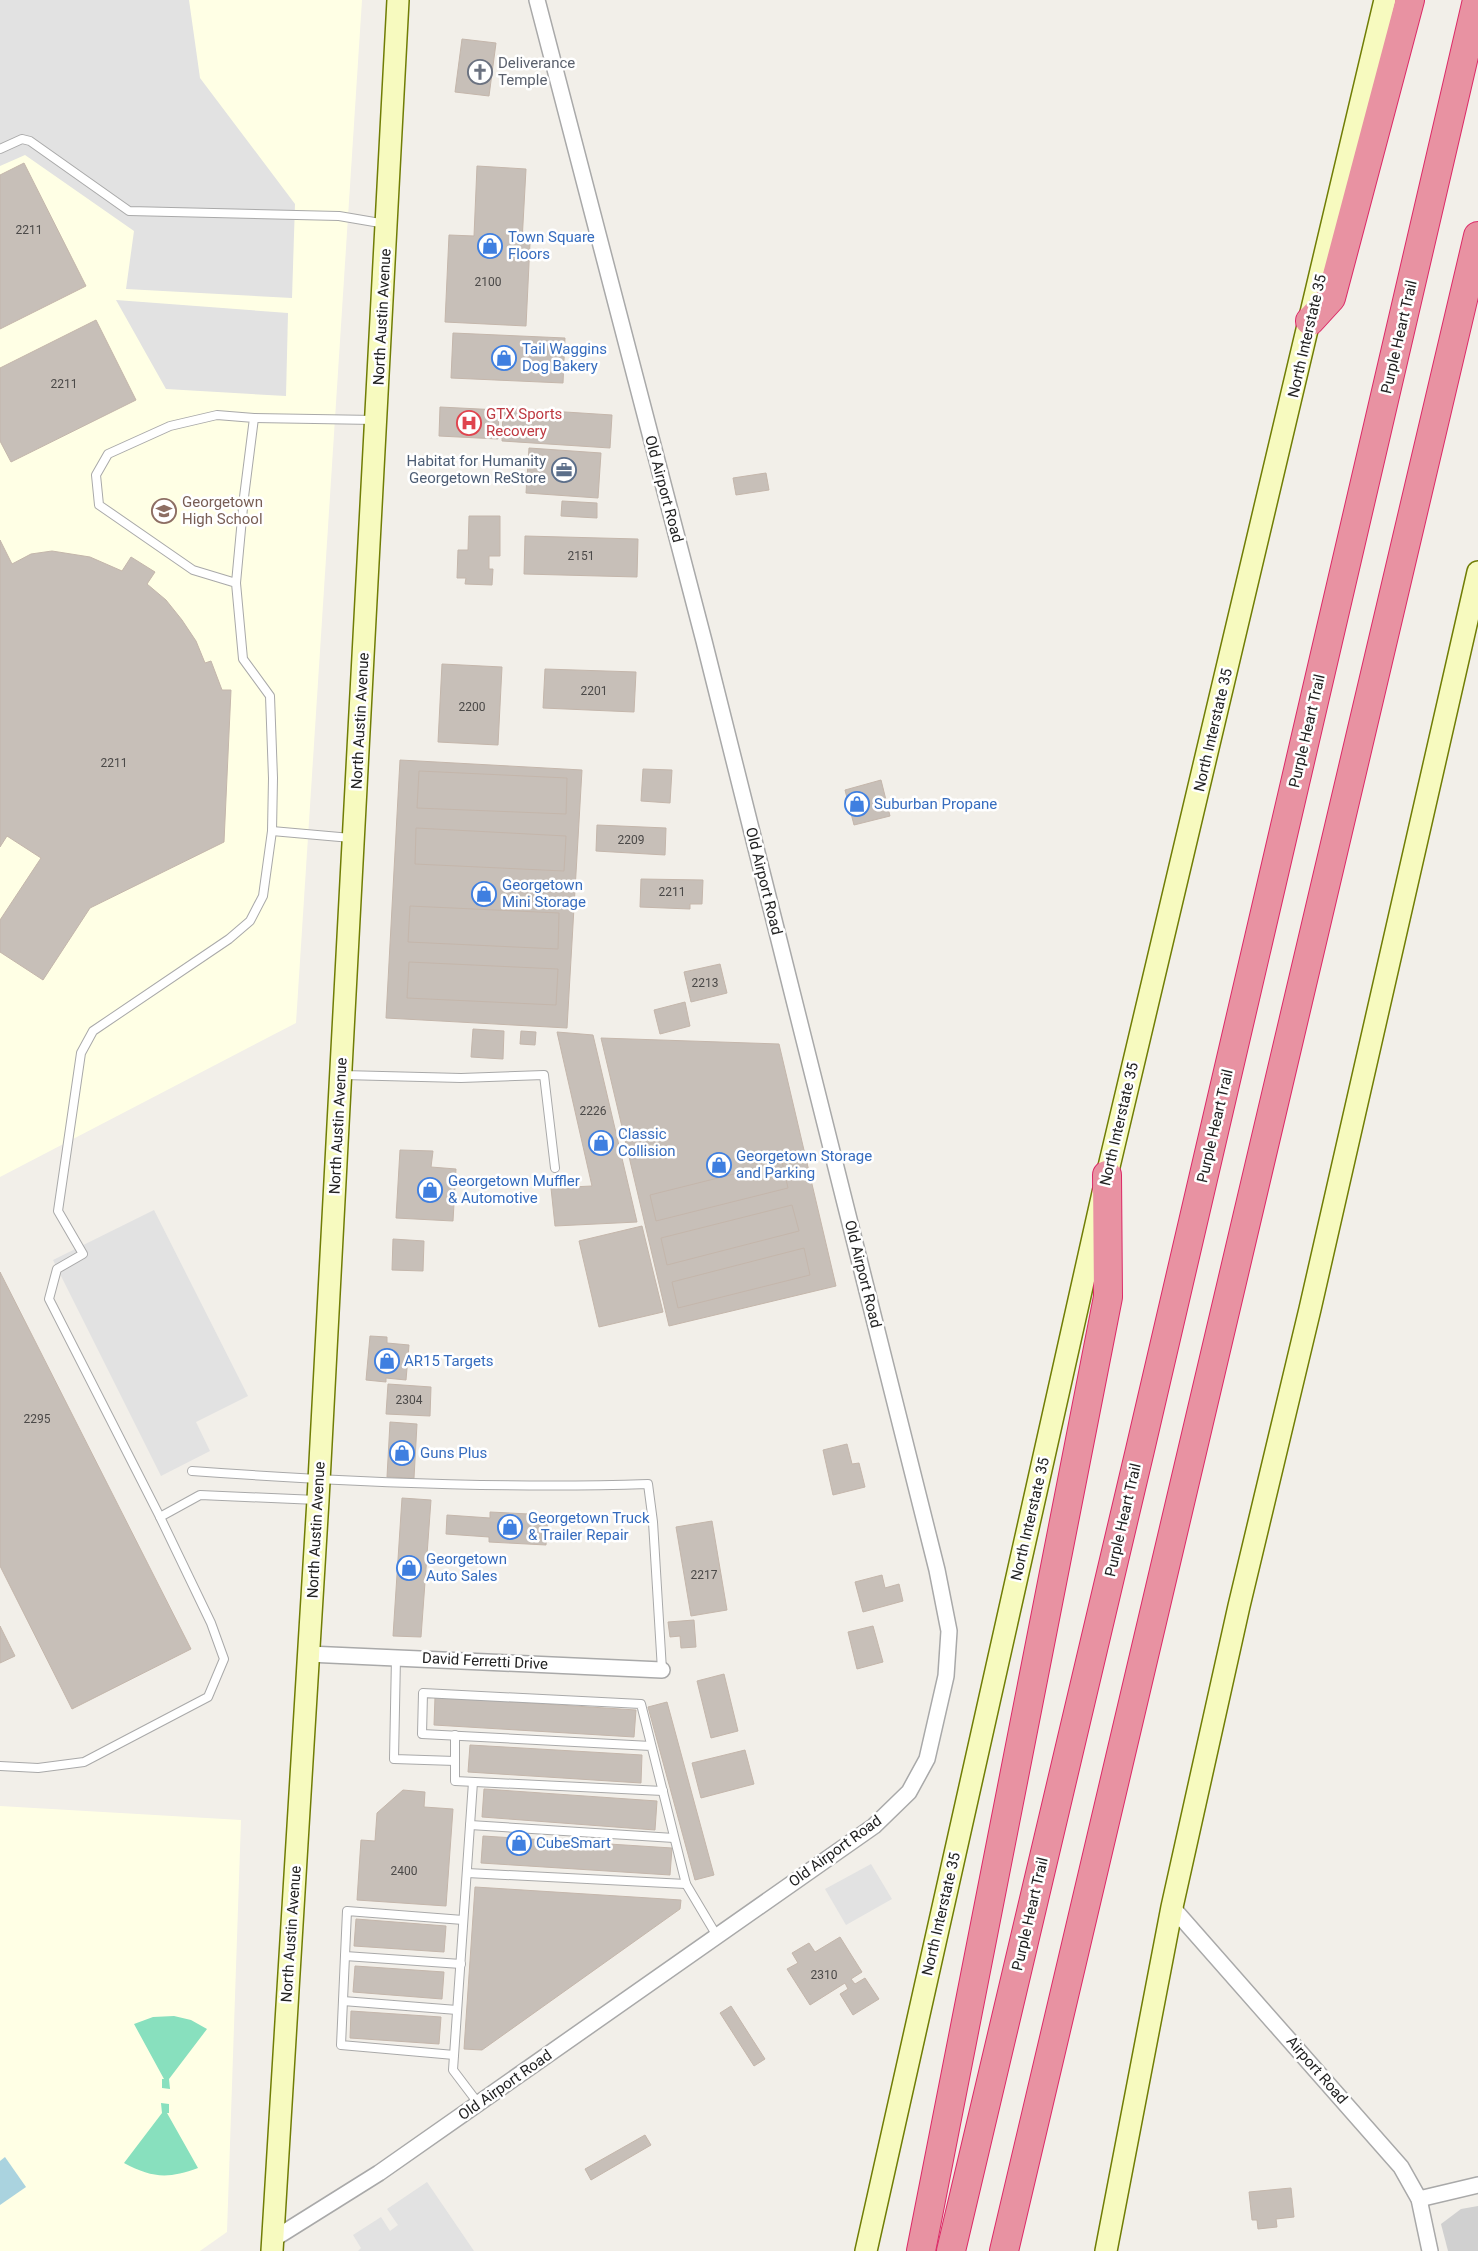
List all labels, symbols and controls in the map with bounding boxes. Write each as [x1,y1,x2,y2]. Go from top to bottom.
place label: Deliverance Temple [498,54,575,89]
church icon: Deliverance Temple [467,59,493,85]
house number: 2211 [16,223,42,237]
place label: Town Square Floors [508,228,595,263]
shop icon: Town Square Floors [477,233,503,259]
street label: North Austin Avenue [369,248,395,386]
street label: North Interstate 35 [1284,273,1330,399]
house number: 2100 [475,275,502,289]
street label: Purple Heart Trail [1377,279,1421,395]
place label: Tail Waggins Dog Bakery [522,340,607,375]
shop icon: Tail Waggins Dog Bakery [491,345,517,371]
house number: 2211 [51,377,77,391]
place label: GTX Sports Recovery [486,405,562,440]
hospital icon: GTX Sports Recovery [456,410,482,436]
street label: Old Airport Road [641,433,687,545]
place label: Habitat for Humanity Georgetown ReStore [407,452,546,487]
office icon: Habitat for Humanity Georgetown ReStore [551,457,577,483]
place label: Georgetown High School [182,493,263,528]
school or university icon: Georgetown High School [151,498,177,524]
house number: 2151 [568,549,594,563]
street label: North Austin Avenue [347,652,373,790]
street label: North Interstate 35 [1190,667,1236,793]
street label: Purple Heart Trail [1285,673,1329,789]
house number: 2201 [581,684,607,698]
house number: 2200 [459,700,486,714]
house number: 2211 [101,756,127,770]
shop icon: Suburban Propane [844,791,870,817]
place label: Suburban Propane [874,795,997,813]
street label: Old Airport Road [742,825,786,937]
house number: 2209 [618,833,644,847]
place label: Georgetown Mini Storage [502,876,586,911]
shop icon: Georgetown Mini Storage [471,881,497,907]
house number: 2211 [659,885,685,899]
house number: 2213 [692,976,718,990]
street label: North Austin Avenue [325,1057,351,1195]
street label: North Interstate 35 [1096,1061,1142,1187]
street label: Purple Heart Trail [1193,1068,1237,1184]
house number: 2226 [580,1104,607,1118]
place label: Classic Collision [618,1125,676,1160]
shop icon: Classic Collision [588,1130,614,1156]
place label: Georgetown Storage and Parking [736,1147,872,1182]
shop icon: Georgetown Storage and Parking [706,1152,732,1178]
place label: Georgetown Muffler & Automotive [448,1172,580,1207]
shop icon: Georgetown Muffler & Automotive [417,1177,443,1203]
street label: Old Airport Road [841,1218,885,1330]
shop icon: AR15 Targets [374,1348,400,1374]
place label: AR15 Targets [404,1352,494,1370]
house number: 2304 [396,1393,423,1407]
house number: 2295 [24,1412,51,1426]
shop icon: Guns Plus [389,1440,415,1466]
place label: Guns Plus [420,1444,487,1462]
street label: North Interstate 35 [1007,1456,1053,1582]
street label: North Austin Avenue [303,1461,329,1599]
street label: Purple Heart Trail [1101,1462,1145,1578]
place label: Georgetown Truck & Trailer Repair [528,1509,650,1544]
shop icon: Georgetown Truck & Trailer Repair [497,1514,523,1540]
place label: Georgetown Auto Sales [426,1550,507,1585]
shop icon: Georgetown Auto Sales [396,1555,422,1581]
house number: 2217 [691,1568,718,1582]
street label: David Ferretti Drive [422,1649,548,1673]
street label: Old Airport Road [785,1811,885,1891]
shop icon: CubeSmart [506,1830,532,1856]
place label: CubeSmart [536,1834,611,1852]
street label: North Interstate 35 [918,1851,964,1977]
street label: Purple Heart Trail [1008,1856,1052,1972]
house number: 2400 [391,1864,418,1878]
street label: North Austin Avenue [277,1865,305,2003]
house number: 2310 [811,1968,838,1982]
street label: Airport Road [1283,2032,1351,2108]
street label: Old Airport Road [455,2046,555,2124]

